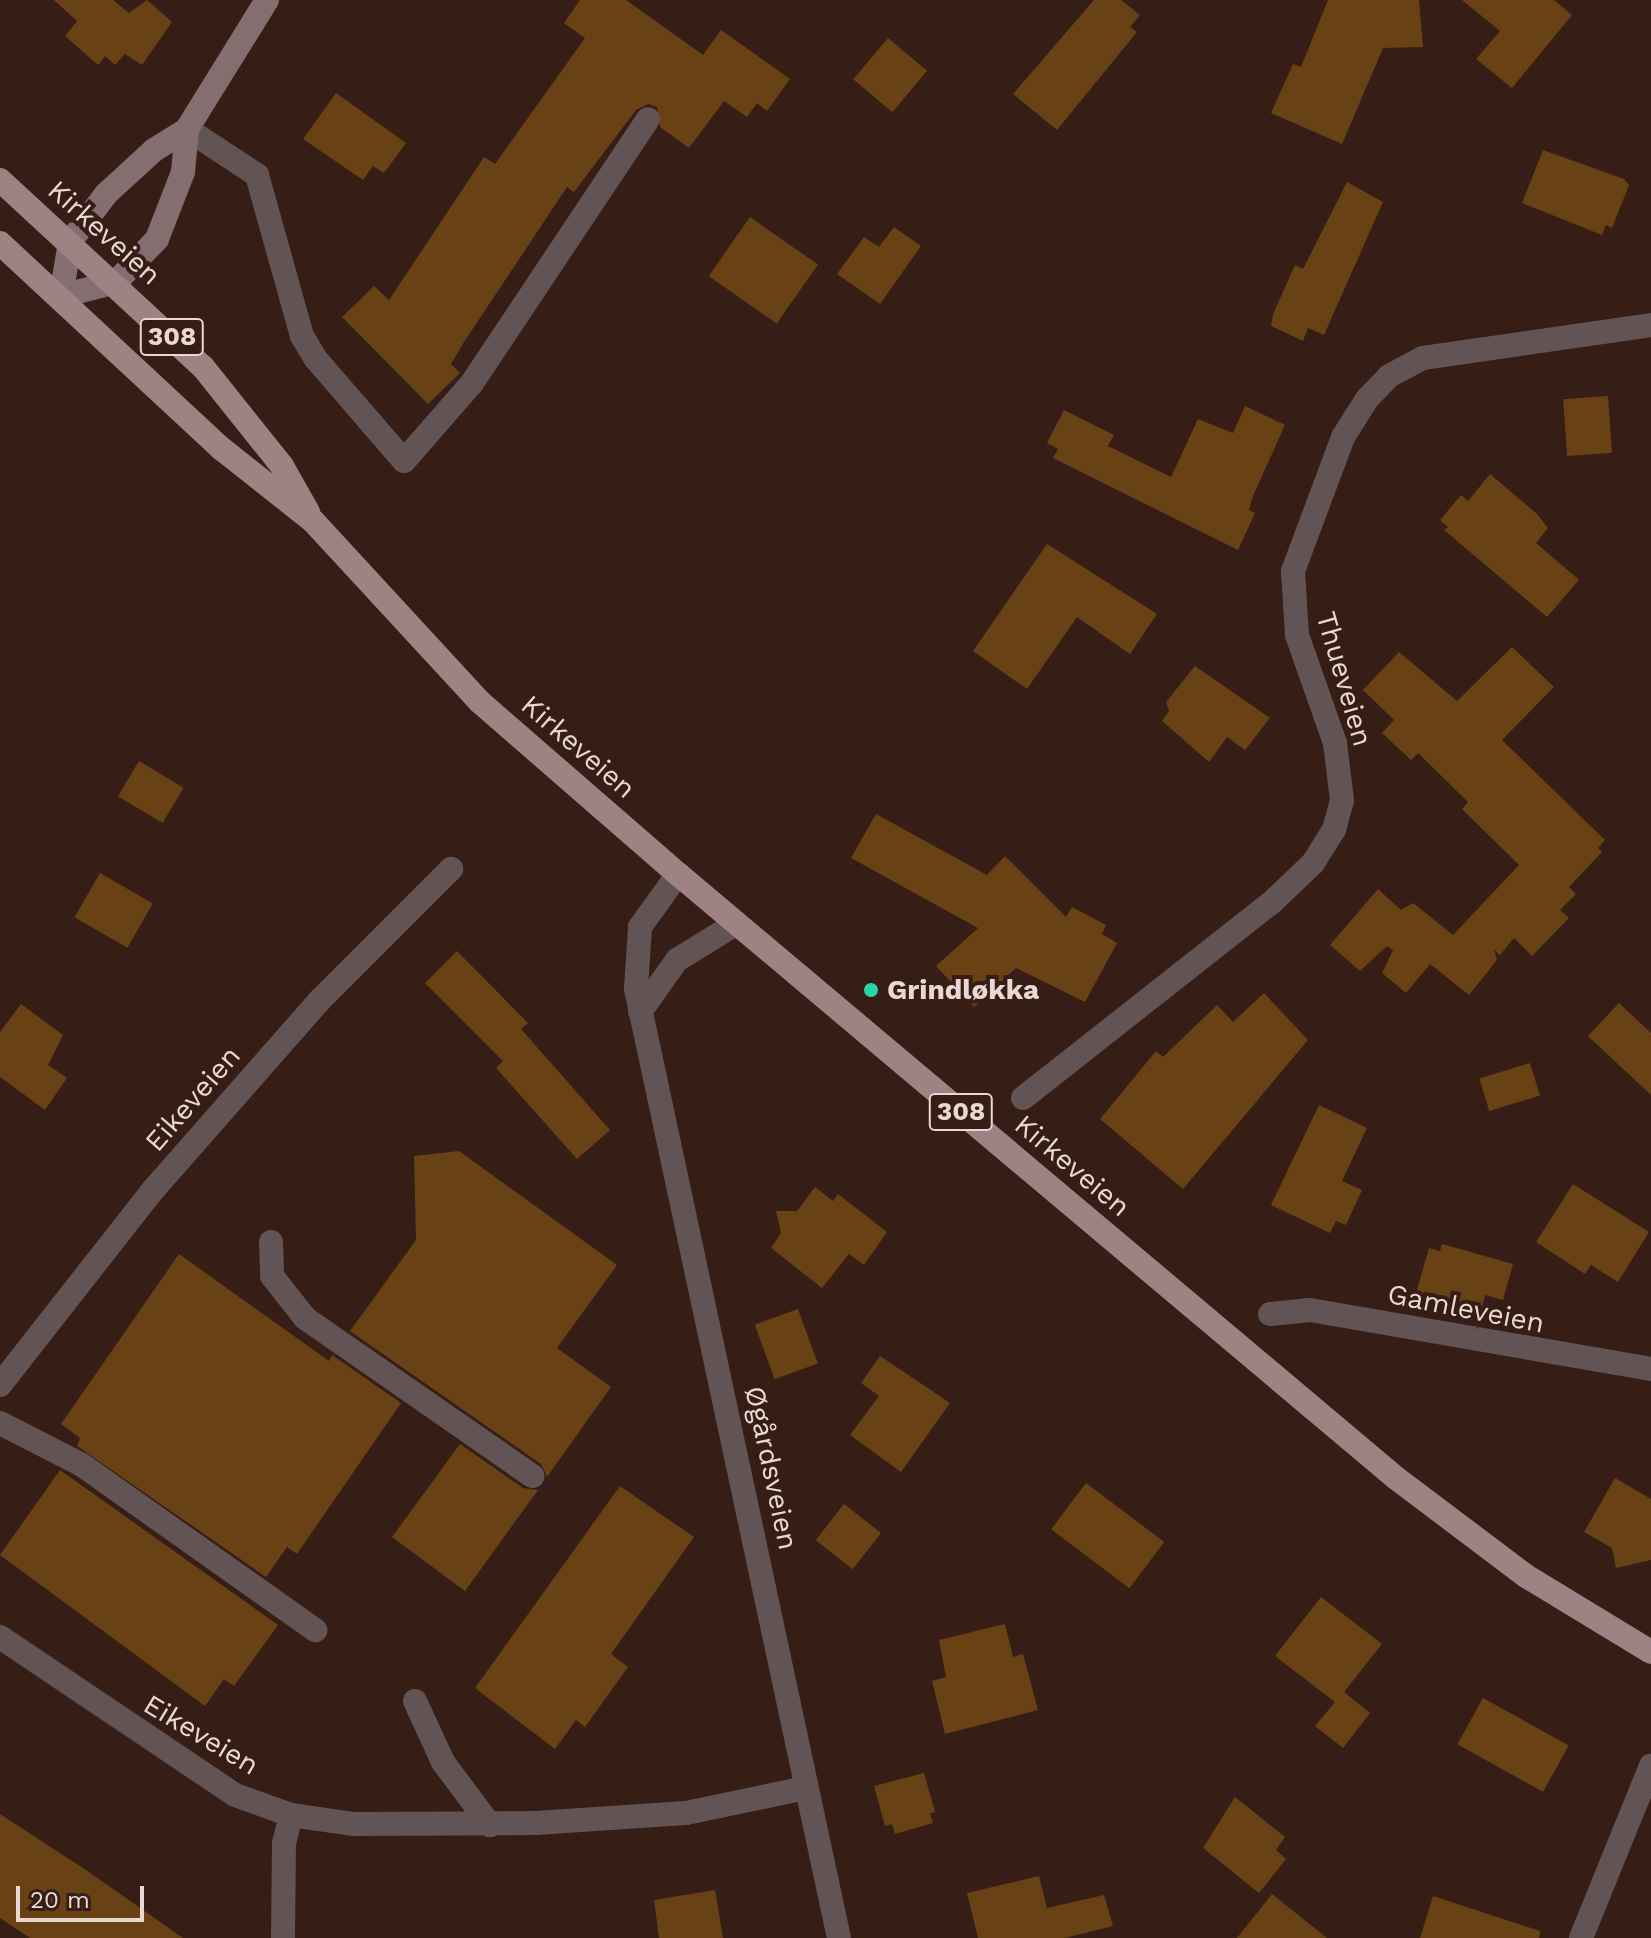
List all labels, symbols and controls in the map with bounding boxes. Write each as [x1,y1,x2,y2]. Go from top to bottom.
street label: Kirkeveien [41,174,167,292]
road number: 308 [138,315,206,359]
street label: Thueveien [1309,608,1379,750]
street label: Kirkeveien [514,688,642,806]
place label: Grindløkka [887,973,1039,1007]
marker: Grindløkka [862,981,880,999]
street label: Eikeveien [138,1040,248,1158]
road number: 308 [927,1090,995,1134]
street label: Kirkeveien [1008,1108,1136,1224]
street label: Gamleveien [1385,1277,1547,1341]
street label: Øgårdsveien [737,1383,805,1553]
street label: Eikeveien [137,1688,265,1782]
scale bar [20,1870,148,1920]
text: 20 m [30,1886,90,1914]

